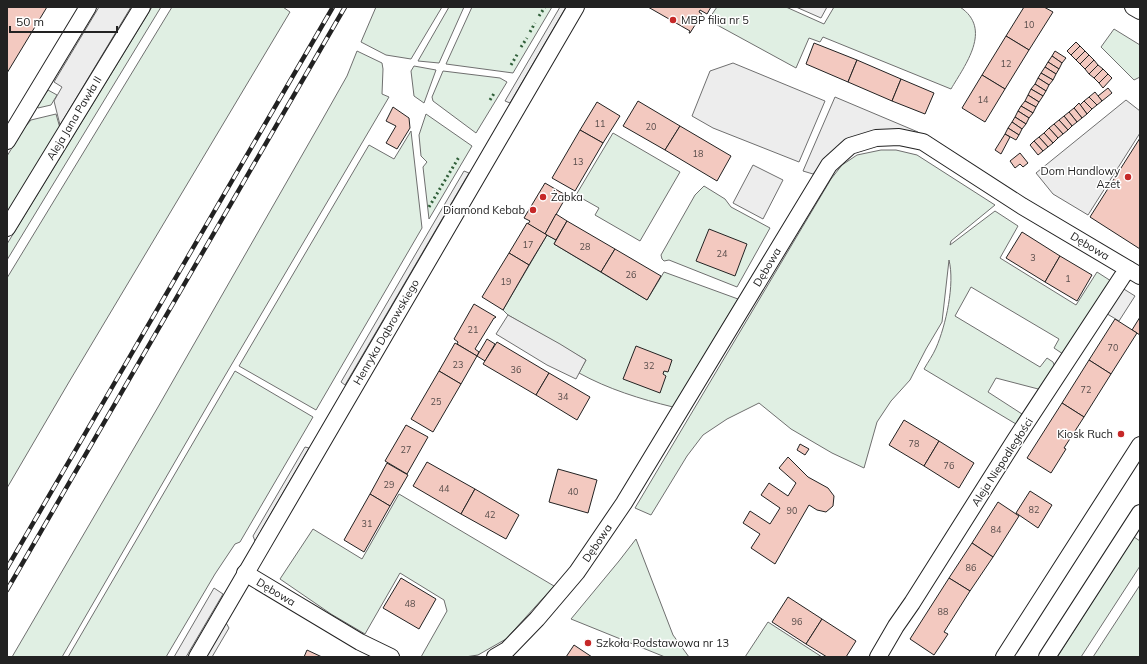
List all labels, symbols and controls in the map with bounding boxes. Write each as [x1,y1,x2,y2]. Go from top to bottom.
scale bar [10,8,117,34]
place label: MBP filia nr 5 [681,13,749,27]
text: 50 m [16,14,44,29]
marker: MBP filia nr 5 [668,15,678,25]
house number: 10 [1024,19,1034,30]
house number: 12 [1001,58,1011,69]
street label: Aleja Jana Pawła II [43,73,105,163]
house number: 14 [978,94,989,105]
house number: 11 [595,118,605,129]
house number: 20 [646,121,656,132]
house number: 18 [693,148,703,159]
house number: 13 [573,156,583,167]
place label: Dom Handlowy Azet [1041,164,1120,191]
marker: Dom Handlowy Azet [1123,172,1133,182]
place label: Żabka [551,190,583,204]
marker: Żabka [538,192,548,202]
place label: Diamond Kebab [443,203,525,217]
marker: Diamond Kebab [528,205,538,215]
street label: Dębowa [1068,229,1112,263]
house number: 17 [523,239,533,250]
house number: 28 [580,241,590,252]
street label: Dębowa [750,245,784,289]
house number: 24 [717,248,728,259]
house number: 3 [1030,252,1036,263]
house number: 26 [626,269,636,280]
house number: 1 [1065,273,1071,284]
house number: 19 [501,276,511,287]
street label: Henryka Dąbrowskiego [350,277,422,387]
house number: 21 [468,324,478,335]
house number: 70 [1108,342,1118,353]
house number: 23 [453,359,463,370]
house number: 32 [644,360,654,371]
house number: 36 [511,364,521,375]
house number: 72 [1081,384,1091,395]
house number: 34 [558,391,569,402]
house number: 25 [431,396,442,407]
street label: Aleja Niepodległości [968,415,1036,509]
place label: Kiosk Ruch [1057,427,1113,441]
marker: Kiosk Ruch [1116,429,1126,439]
house number: 78 [909,438,919,449]
house number: 27 [401,444,411,455]
house number: 76 [944,460,954,471]
house number: 29 [384,479,394,490]
house number: 44 [439,483,450,494]
house number: 40 [568,486,578,497]
house number: 82 [1029,504,1039,515]
house number: 90 [787,505,797,516]
house number: 42 [485,509,495,520]
house number: 31 [362,518,372,529]
street label: Dębowa [579,521,615,565]
house number: 84 [991,524,1002,535]
house number: 86 [966,562,976,573]
street label: Dębowa [254,575,298,609]
house number: 48 [405,598,415,609]
house number: 88 [938,606,948,617]
house number: 96 [792,616,802,627]
place label: Szkoła Podstawowa nr 13 [596,636,729,650]
marker: Szkoła Podstawowa nr 13 [583,638,593,648]

